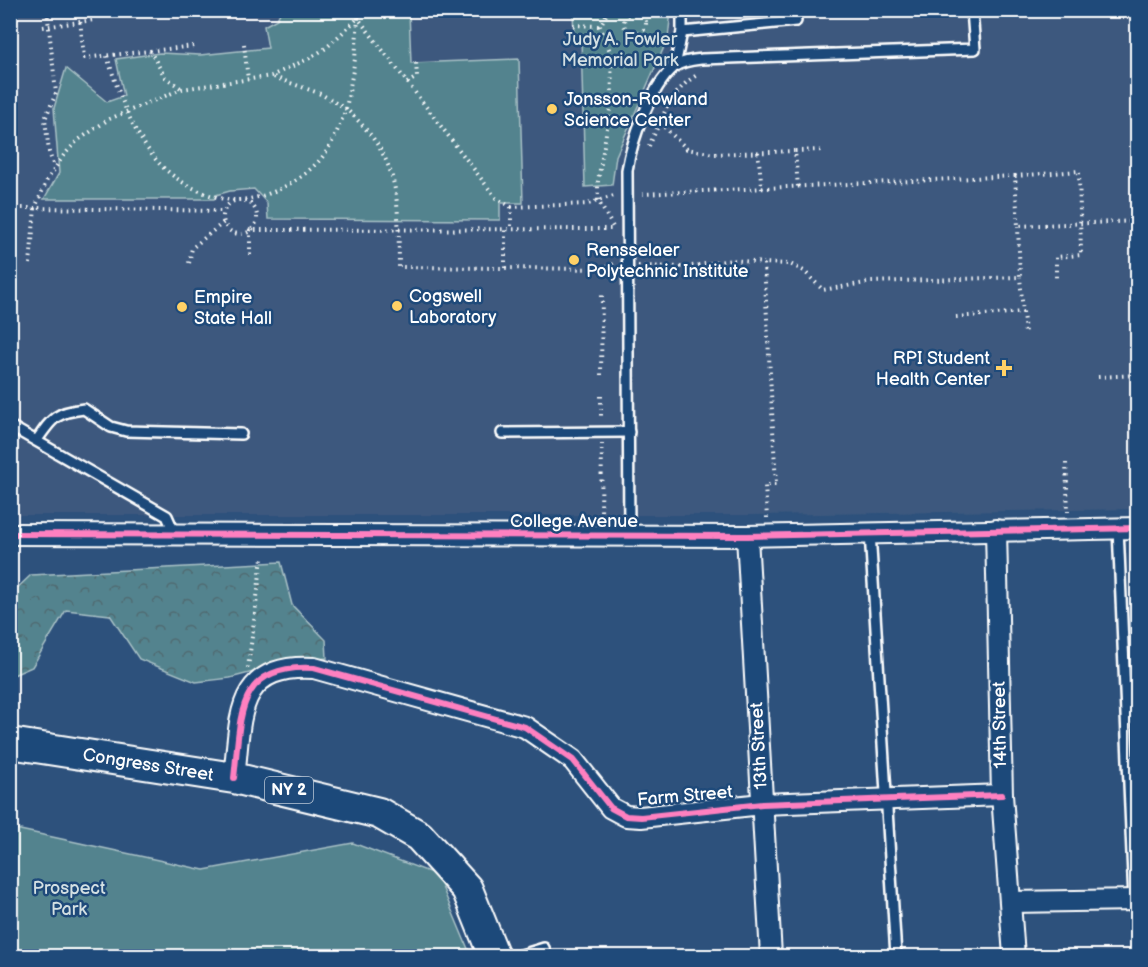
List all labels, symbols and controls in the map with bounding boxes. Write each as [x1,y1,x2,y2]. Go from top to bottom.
park label: Judy A. Fowler Memorial Park [561,29,679,71]
place label: Jonsson-Rowland Science Center [564,89,708,131]
marker: Jonsson-Rowland Science Center [545,102,559,116]
place label: Rensselaer Polytechnic Institute [586,240,749,282]
marker: Rensselaer Polytechnic Institute [567,253,581,267]
place label: Cogswell Laboratory [409,286,497,328]
place label: Empire State Hall [194,287,272,329]
marker: Cogswell Laboratory [390,299,404,313]
marker: Empire State Hall [175,300,189,314]
place label: RPI Student Health Center [876,348,991,390]
marker: RPI Student Health Center [995,359,1013,377]
street label: College Avenue [510,511,638,532]
street label: 14th Street [989,681,1011,769]
street label: 13th Street [746,701,772,790]
street label: Congress Street [81,744,215,786]
road number: NY 2 [265,777,313,803]
street label: Farm Street [636,781,734,811]
park label: Prospect Park [33,878,106,920]

